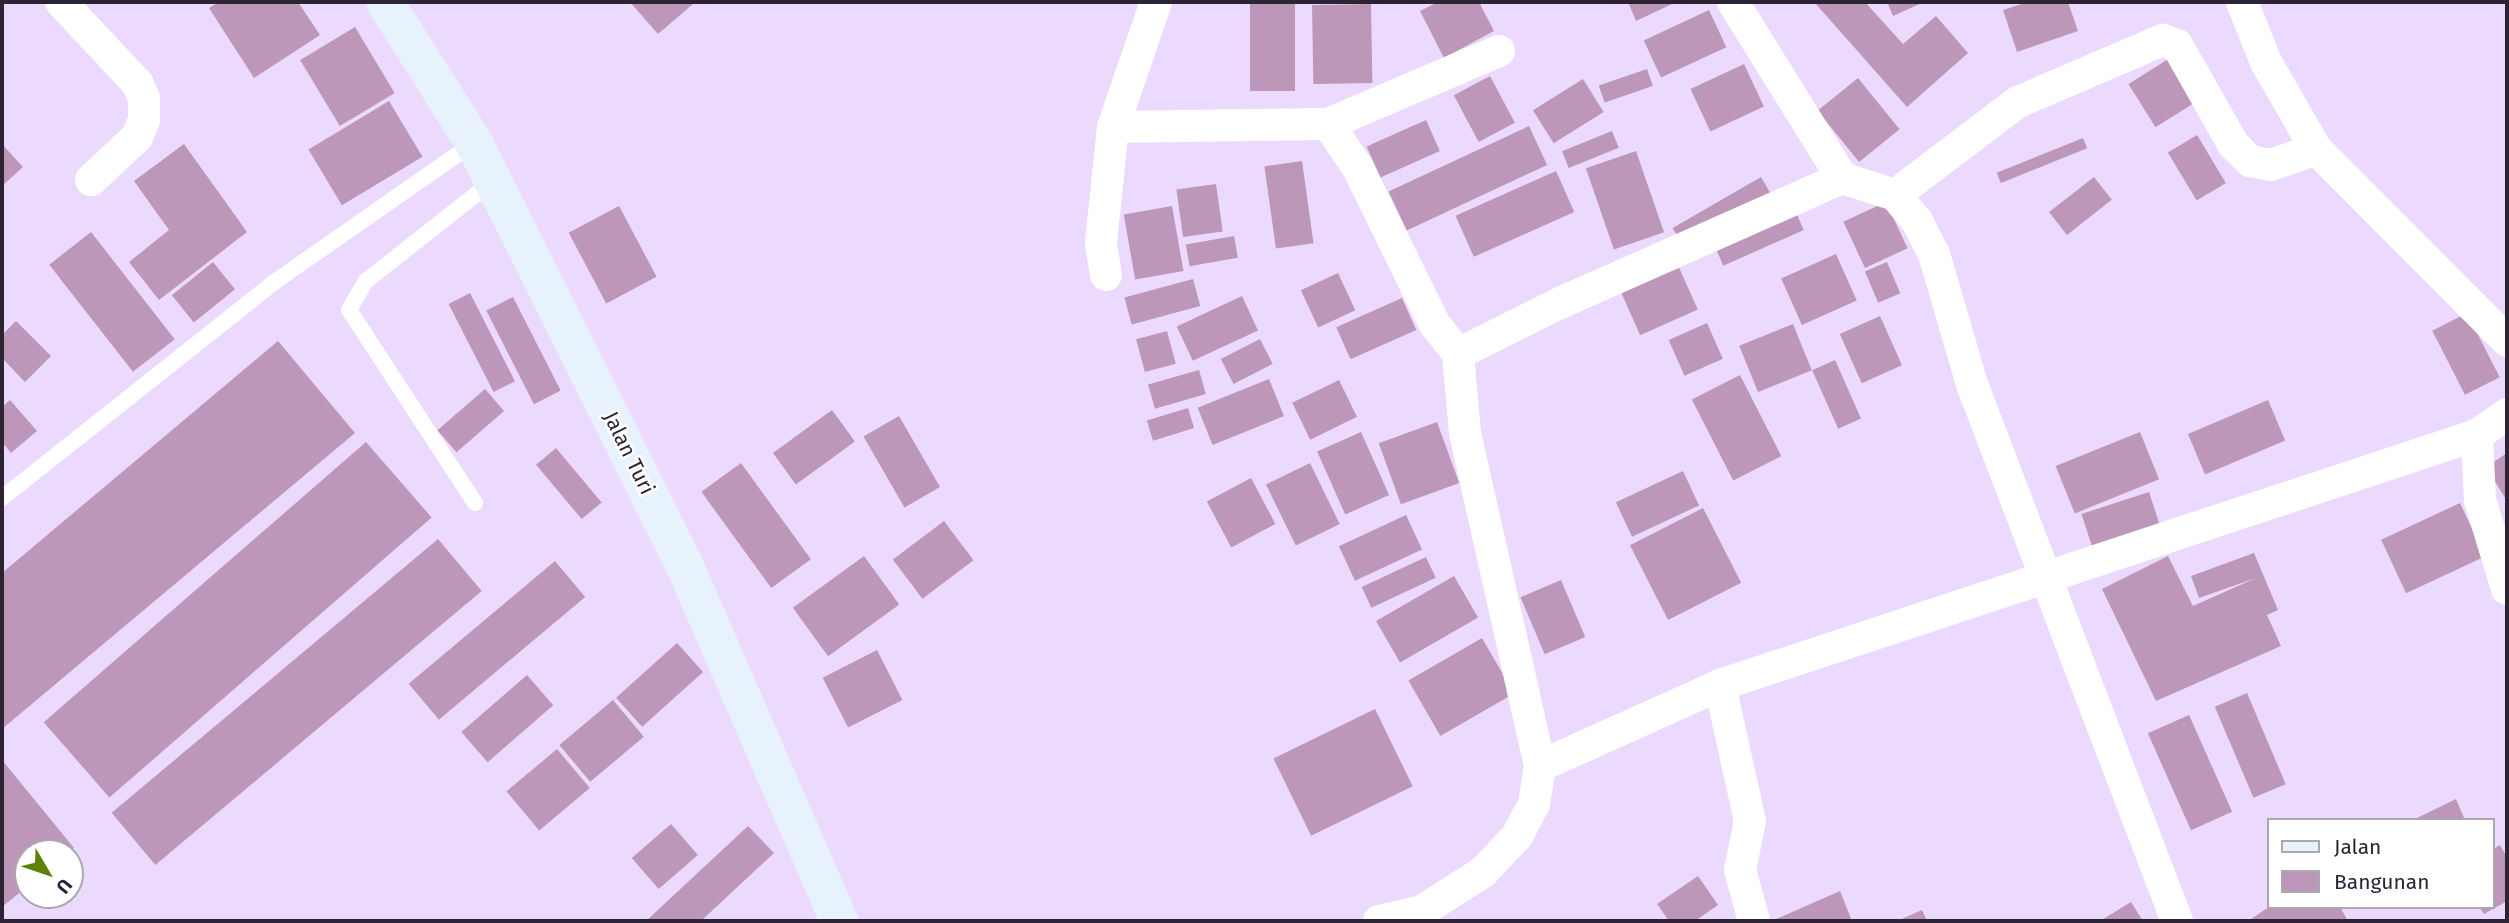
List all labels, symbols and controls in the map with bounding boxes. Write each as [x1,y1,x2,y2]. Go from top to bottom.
street label: Jalan Turi [598,407,660,499]
legend [2268,818,2495,909]
text: Jalan [2334,834,2381,860]
north arrow [14,839,84,909]
text: Bangunan [2334,869,2429,895]
text: U [51,874,77,898]

